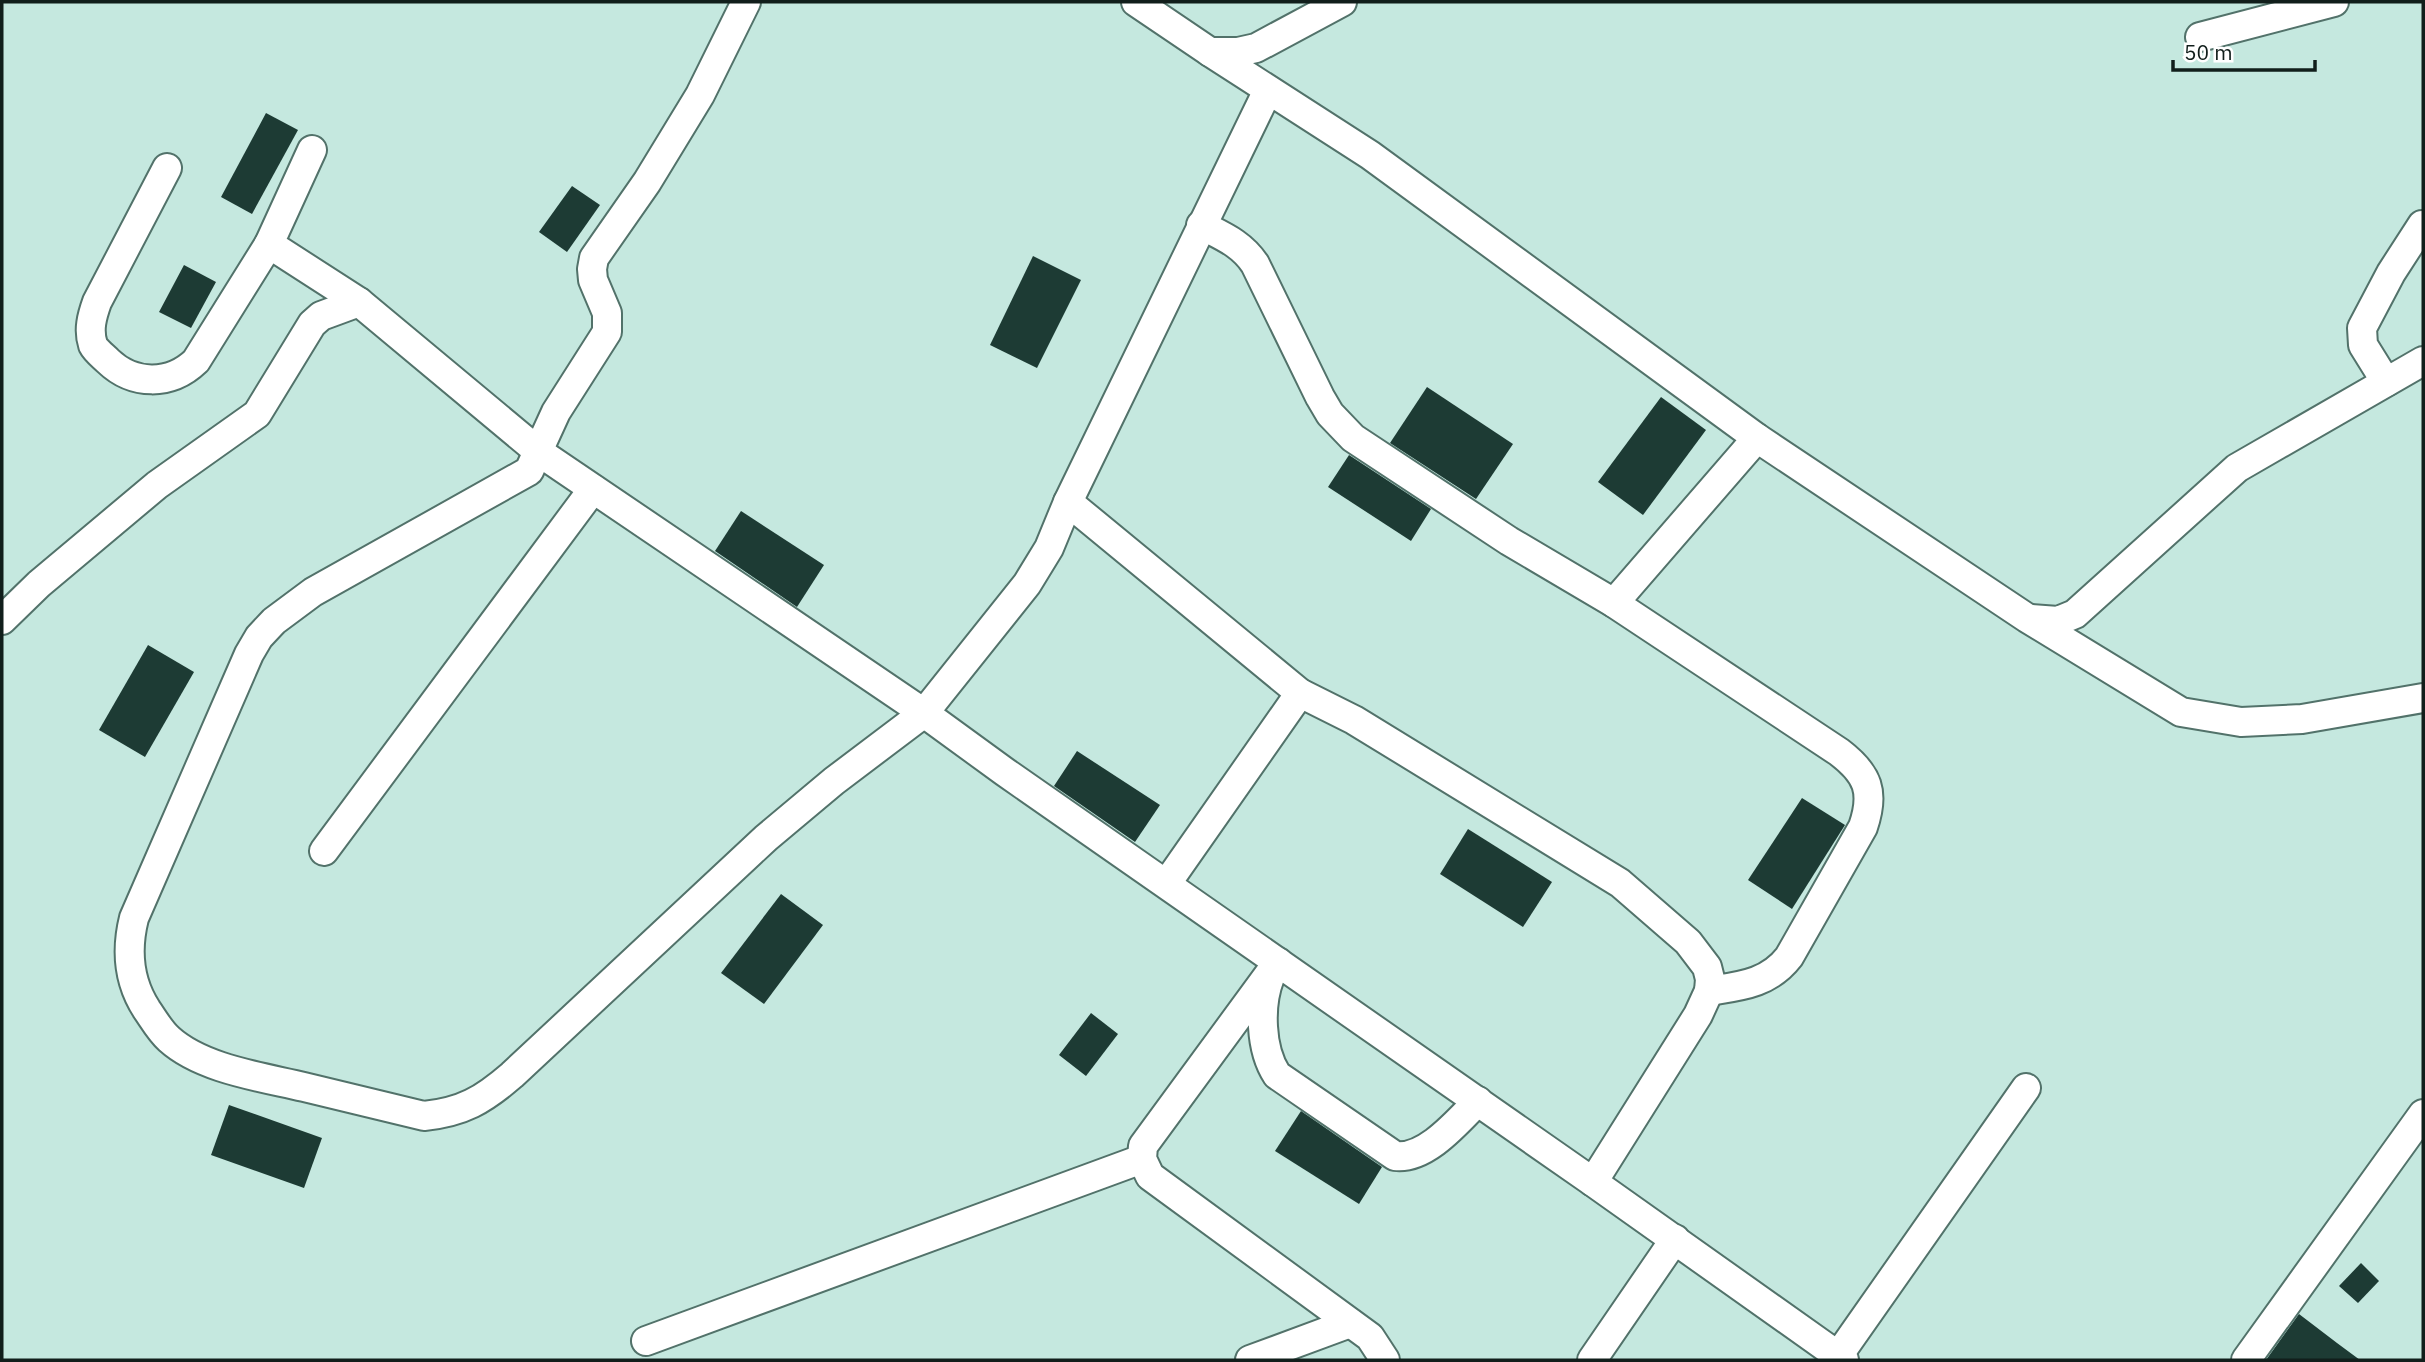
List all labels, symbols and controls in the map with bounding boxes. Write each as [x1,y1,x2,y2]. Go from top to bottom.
scale bar [2173,28,2315,72]
text: 50 m [2184,38,2233,66]

